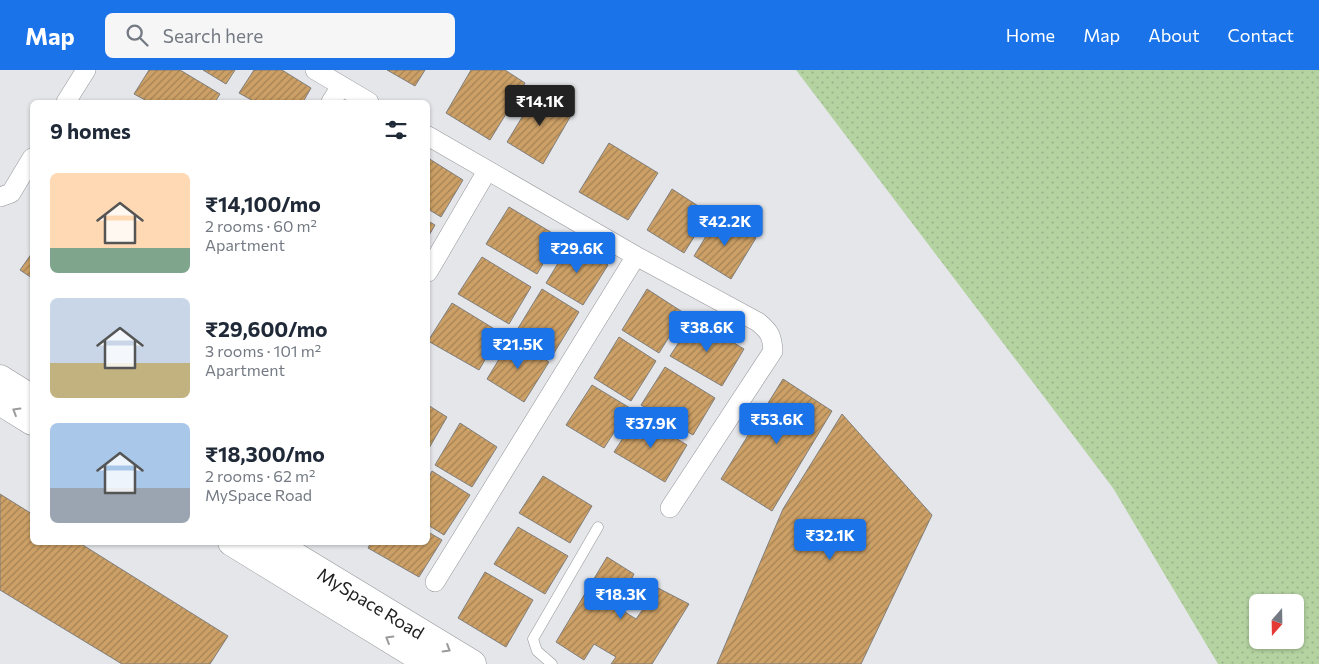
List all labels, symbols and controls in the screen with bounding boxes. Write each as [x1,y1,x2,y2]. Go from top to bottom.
search box [105,13,455,58]
text: Map [25,21,75,50]
icon: search [123,21,151,49]
text: Search here [163,24,263,47]
text: Home [1006,24,1055,46]
text: Map [1083,24,1120,46]
text: About [1148,24,1200,46]
text: Contact [1228,24,1294,46]
pin: ₹14.1K [499,85,581,127]
text: ₹14.1K [516,91,564,110]
icon: filters [382,116,410,144]
text: 9 homes [50,118,131,143]
text: ₹14,100/mo [205,191,321,216]
icon: home [90,193,150,253]
pin: ₹42.2K [684,204,766,247]
text: ₹42.2K [699,211,751,230]
text: 2 rooms · 60 m² [205,216,317,235]
pin: ₹29.6K [536,232,618,274]
text: Apartment [205,235,285,254]
text: ₹29.6K [550,238,604,257]
pin: ₹38.6K [666,310,748,353]
text: ₹29,600/mo [205,316,328,341]
text: ₹38.6K [680,317,734,336]
icon: home [90,318,150,378]
pin: ₹21.5K [477,328,559,370]
text: ₹21.5K [493,334,543,353]
text: 3 rooms · 101 m² [205,341,321,360]
text: Apartment [205,360,285,379]
pin: ₹53.6K [736,402,818,445]
pin: ₹37.9K [610,406,692,449]
one-way arrow [13,408,22,418]
text: ₹53.6K [750,409,804,428]
text: ₹37.9K [625,413,677,432]
text: ₹18,300/mo [205,441,325,466]
icon: home [90,443,150,503]
text: 2 rooms · 62 m² [205,466,315,485]
text: MySpace Road [205,485,312,504]
pin: ₹32.1K [789,518,871,561]
text: ₹32.1K [805,525,855,544]
street label: MySpace Road [314,563,428,643]
pin: ₹18.3K [580,578,662,620]
text: ₹18.3K [595,584,647,603]
north arrow [1249,594,1304,649]
map controls [1249,594,1304,649]
one-way arrow [386,635,395,645]
one-way arrow [442,643,451,653]

